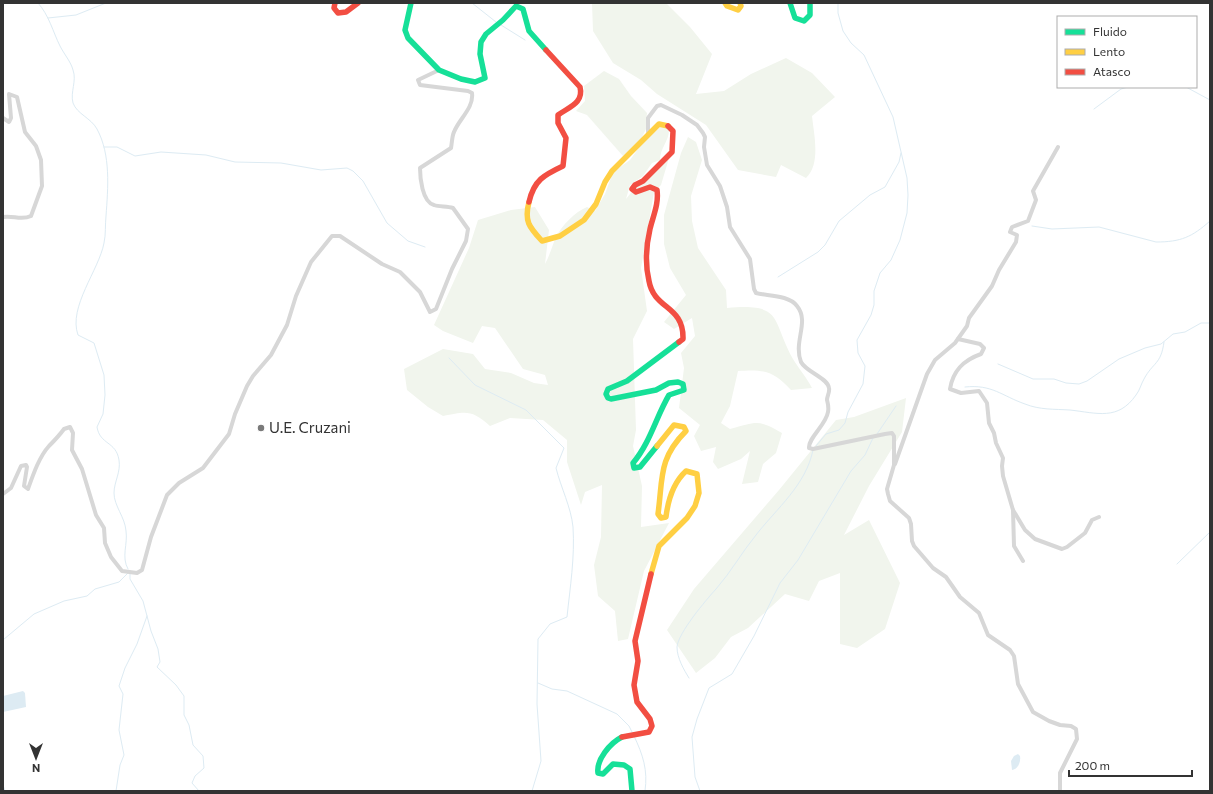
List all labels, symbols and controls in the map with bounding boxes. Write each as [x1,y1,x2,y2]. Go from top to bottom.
legend [1057,16,1197,88]
text: Fluido [1093,24,1127,38]
text: Lento [1093,44,1125,58]
text: Atasco [1093,64,1131,78]
place label: U.E. Cruzani [269,418,351,436]
marker: U.E. Cruzani [256,423,266,433]
north arrow [16,738,56,778]
scale bar [1069,752,1192,778]
text: 200 m [1075,758,1110,772]
text: N [32,762,40,775]

